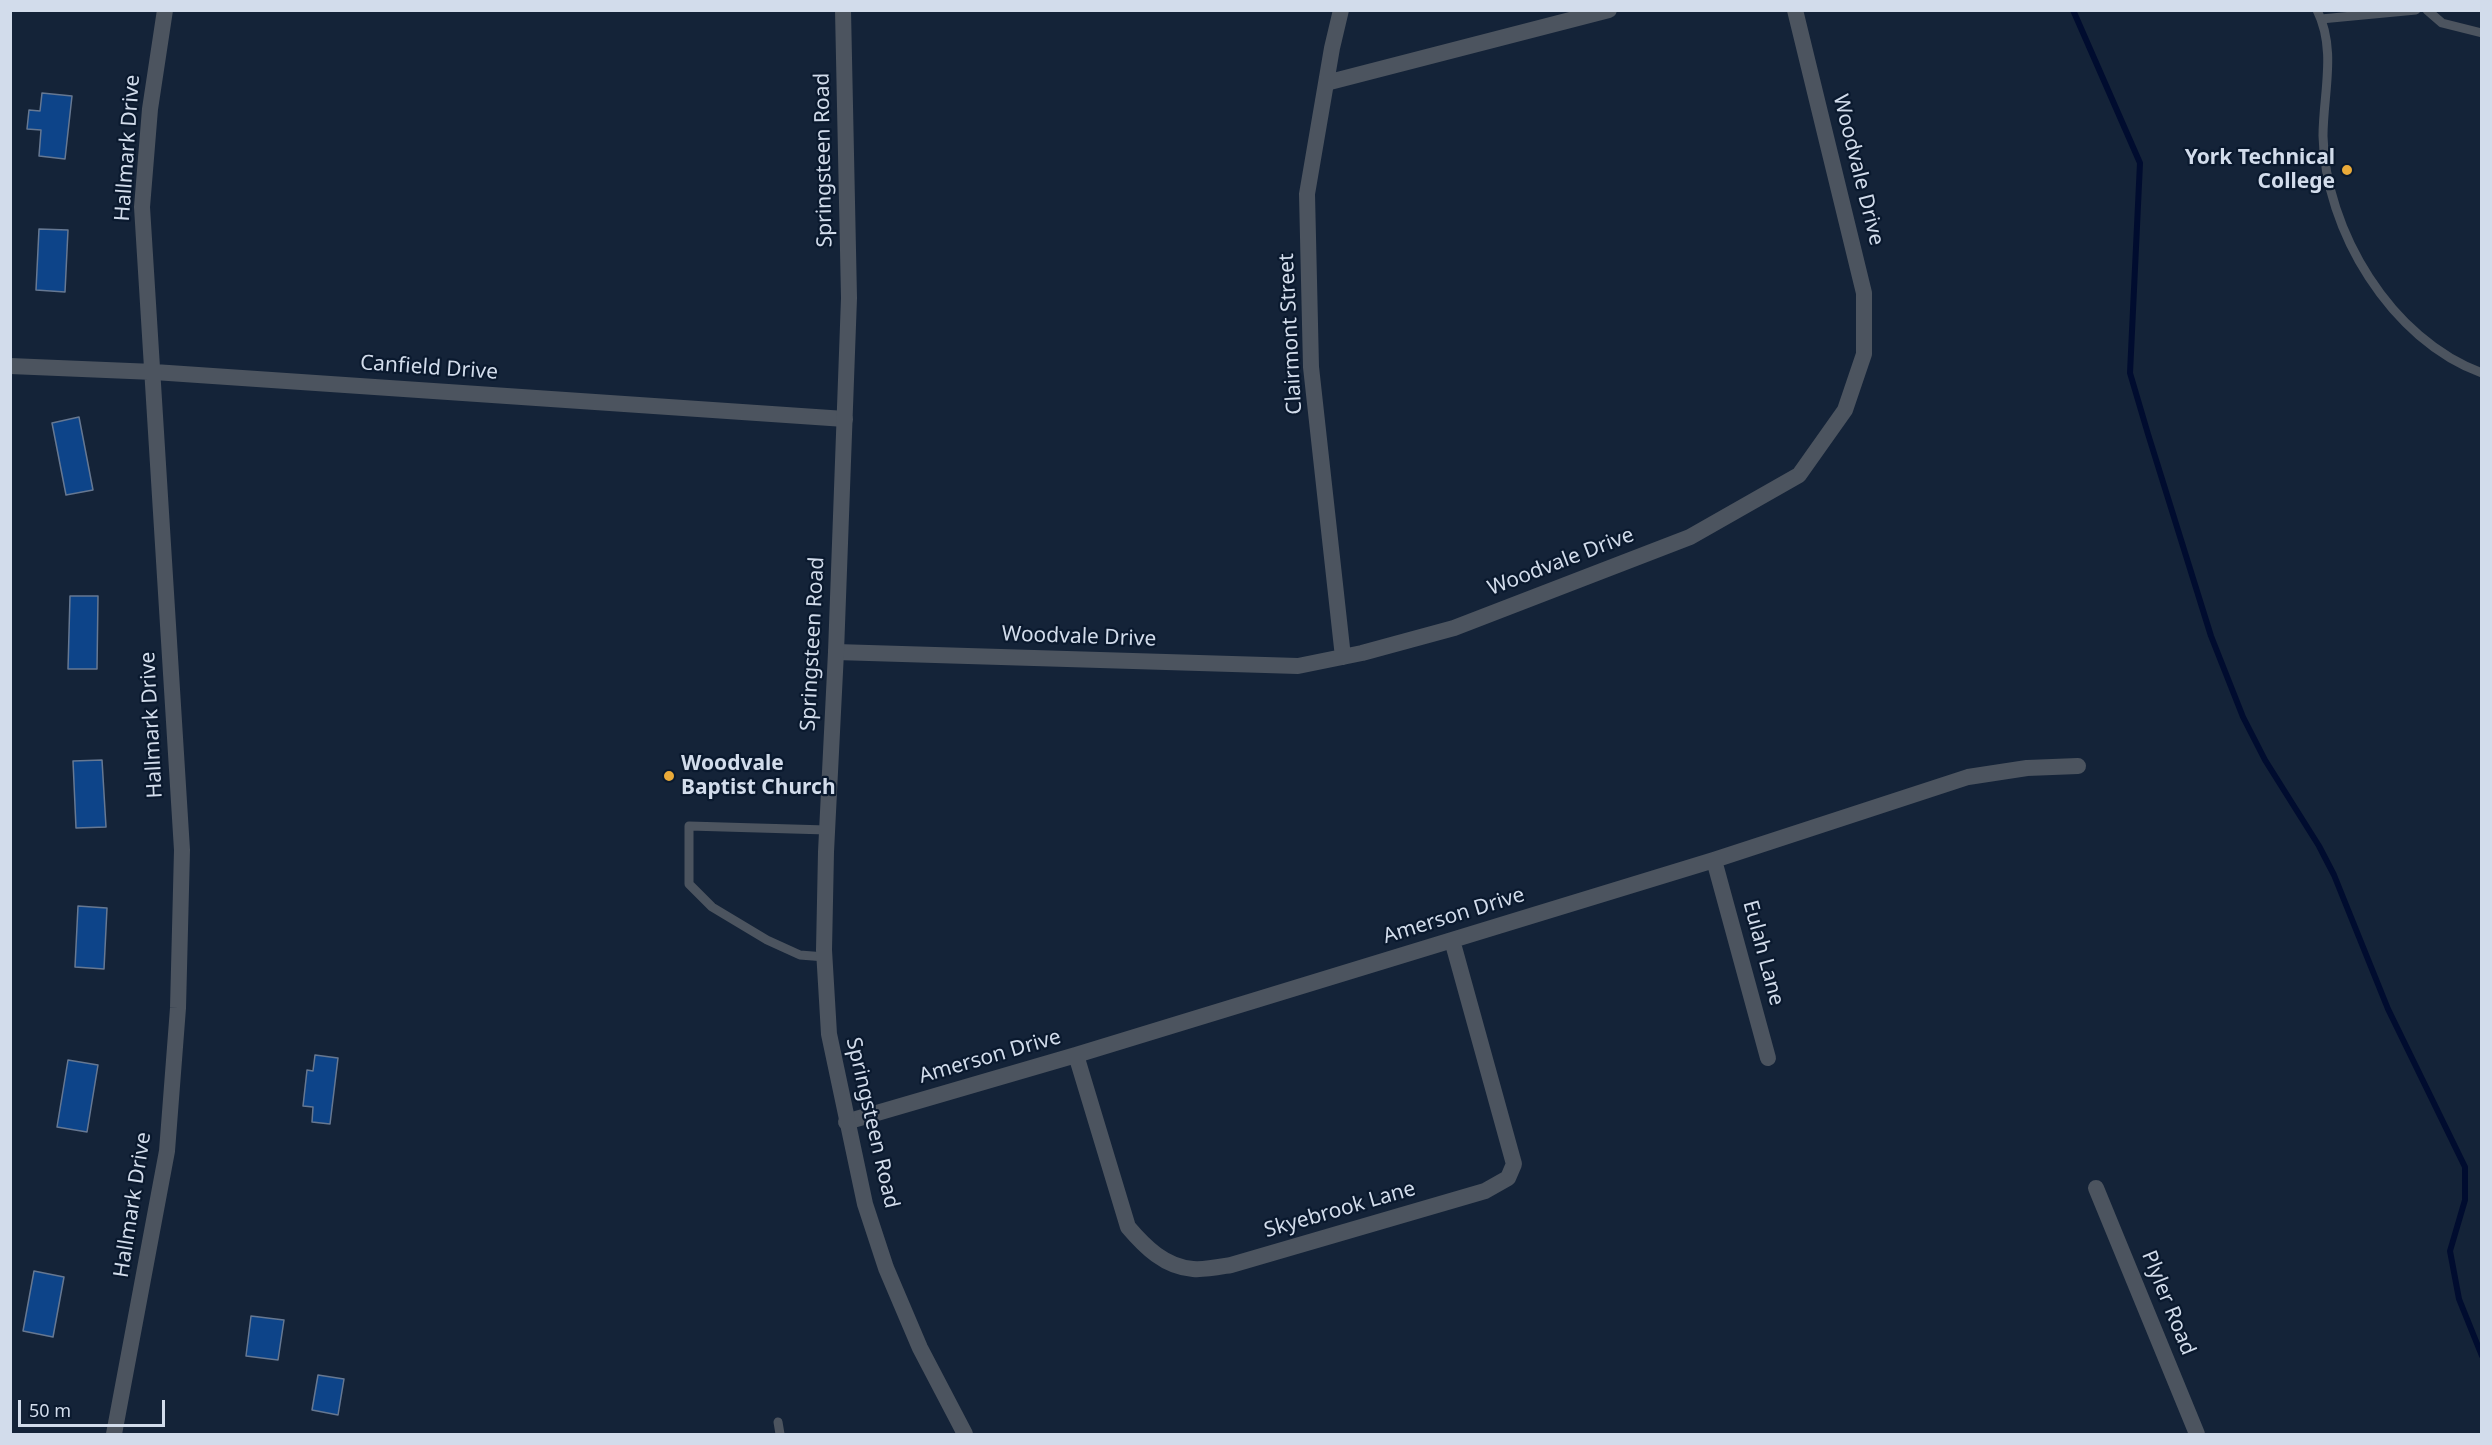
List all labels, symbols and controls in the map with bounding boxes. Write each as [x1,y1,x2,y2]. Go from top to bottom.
street label: Springsteen Road [810,72,838,248]
street label: Hallmark Drive [110,74,146,222]
street label: Woodvale Drive [1827,92,1889,248]
place label: York Technical College [2185,145,2335,195]
marker: York Technical College [2340,163,2354,177]
street label: Clairmont Street [1274,253,1308,415]
street label: Canfield Drive [359,351,499,385]
street label: Woodvale Drive [1484,523,1638,601]
street label: Springsteen Road [796,556,830,732]
street label: Woodvale Drive [1001,622,1157,652]
street label: Hallmark Drive [136,651,168,799]
place label: Woodvale Baptist Church [681,751,836,801]
marker: Woodvale Baptist Church [662,769,676,783]
street label: Amerson Drive [1380,883,1528,949]
street label: Eulah Lane [1737,898,1789,1008]
street label: Amerson Drive [916,1025,1064,1089]
street label: Springsteen Road [840,1035,904,1211]
street label: Hallmark Drive [109,1130,157,1280]
street label: Skyebrook Lane [1261,1176,1419,1244]
street label: Plyler Road [2136,1247,2200,1359]
scale bar [21,1388,168,1426]
text: 50 m [29,1398,71,1422]

